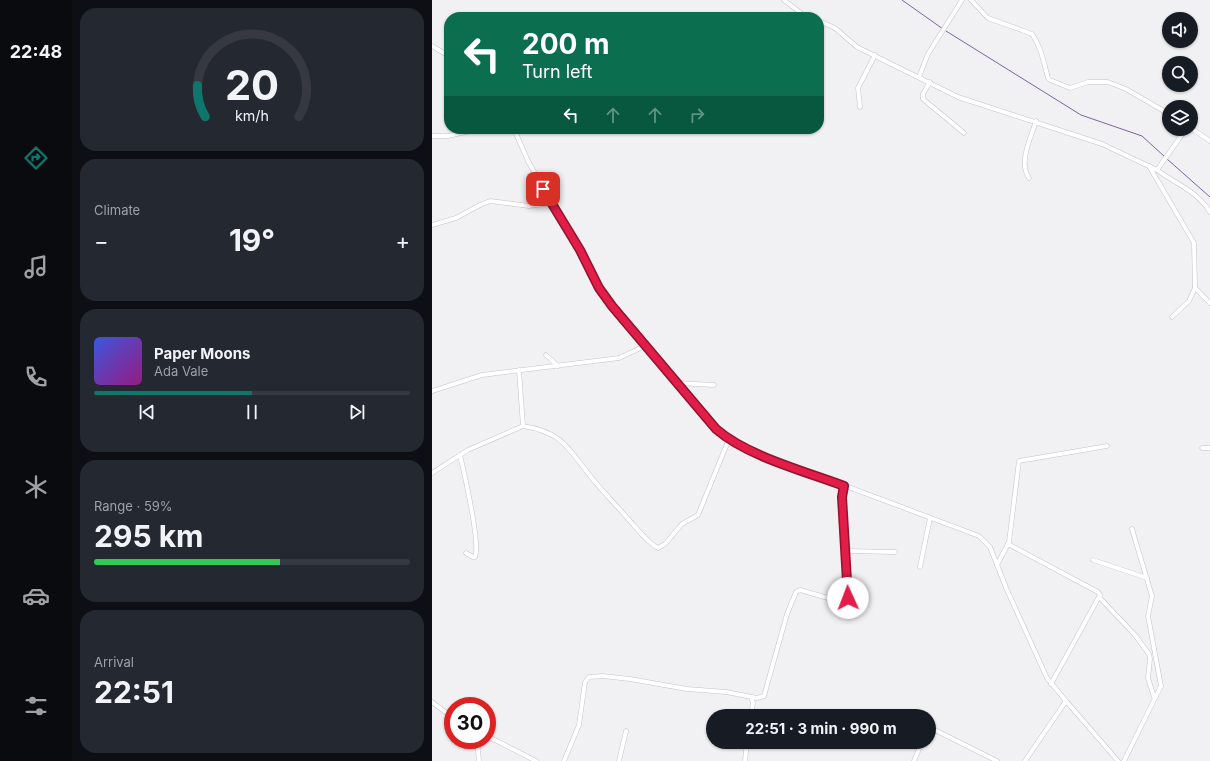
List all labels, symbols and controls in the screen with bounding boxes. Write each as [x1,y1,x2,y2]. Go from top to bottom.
map controls [1162,12,1198,136]
button: sound [1162,12,1198,48]
text: 200 m [522,27,610,61]
icon: left [456,28,508,80]
text: 22:48 [10,41,62,62]
button: search [1162,56,1198,92]
text: 20 [225,60,279,110]
text: Turn left [522,61,592,82]
button: layers [1162,100,1198,136]
icon: left [560,104,582,126]
icon: ahead [602,104,624,126]
icon: ahead [644,104,666,126]
icon: right [686,104,708,126]
text: km/h [235,107,269,124]
icon: directions [22,144,50,172]
pin [526,172,560,206]
icon: arrive [532,178,554,200]
text: Climate [94,202,140,218]
text: 19° [229,222,275,258]
text: − [94,228,109,254]
text: + [395,228,410,254]
icon: music [22,253,50,281]
text: Paper Moons [154,344,250,363]
icon: phone [22,363,50,391]
text: Ada Vale [154,363,208,379]
icon: previous [136,401,158,423]
icon: pause [241,401,263,423]
icon: next [346,401,368,423]
icon: climate [22,473,50,501]
text: Range · 59% [94,498,173,514]
text: 295 km [94,518,203,554]
position arrow [827,577,869,619]
icon: car [22,582,50,610]
text: Arrival [94,654,134,670]
text: 22:51 [94,674,174,710]
icon: filters [22,692,50,720]
speed limit sign: 30 [444,697,496,749]
text: 22:51 · 3 min · 990 m [745,719,897,738]

